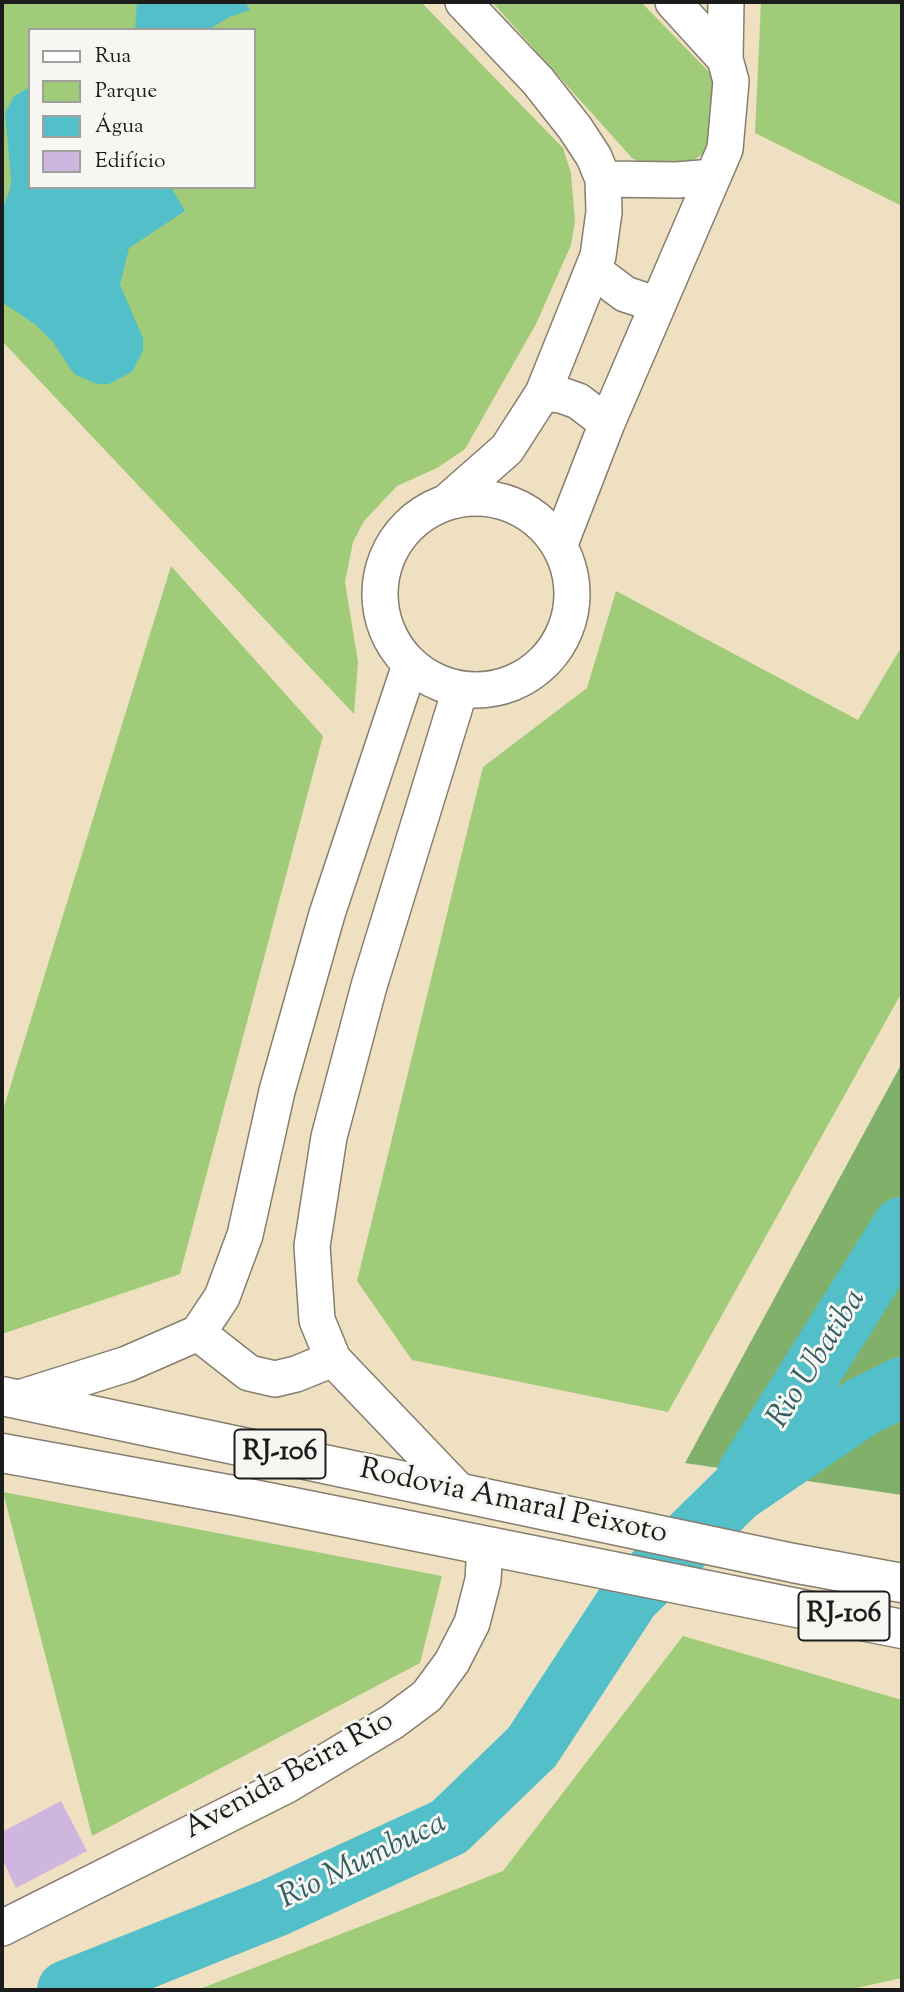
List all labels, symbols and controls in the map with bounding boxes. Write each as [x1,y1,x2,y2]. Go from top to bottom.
legend [28,28,256,189]
text: Rua [95,42,131,72]
text: Parque [95,77,157,107]
text: Água [95,112,144,142]
text: Edifício [95,147,165,177]
water label: Rio Ubatiba [761,1284,877,1436]
road number: RJ-106 [234,1430,326,1478]
street label: Rodovia Amaral Peixoto [356,1454,670,1554]
road number: RJ-106 [798,1592,890,1640]
street label: Avenida Beira Rio [179,1705,401,1849]
water label: Rio Mumbuca [274,1806,454,1920]

